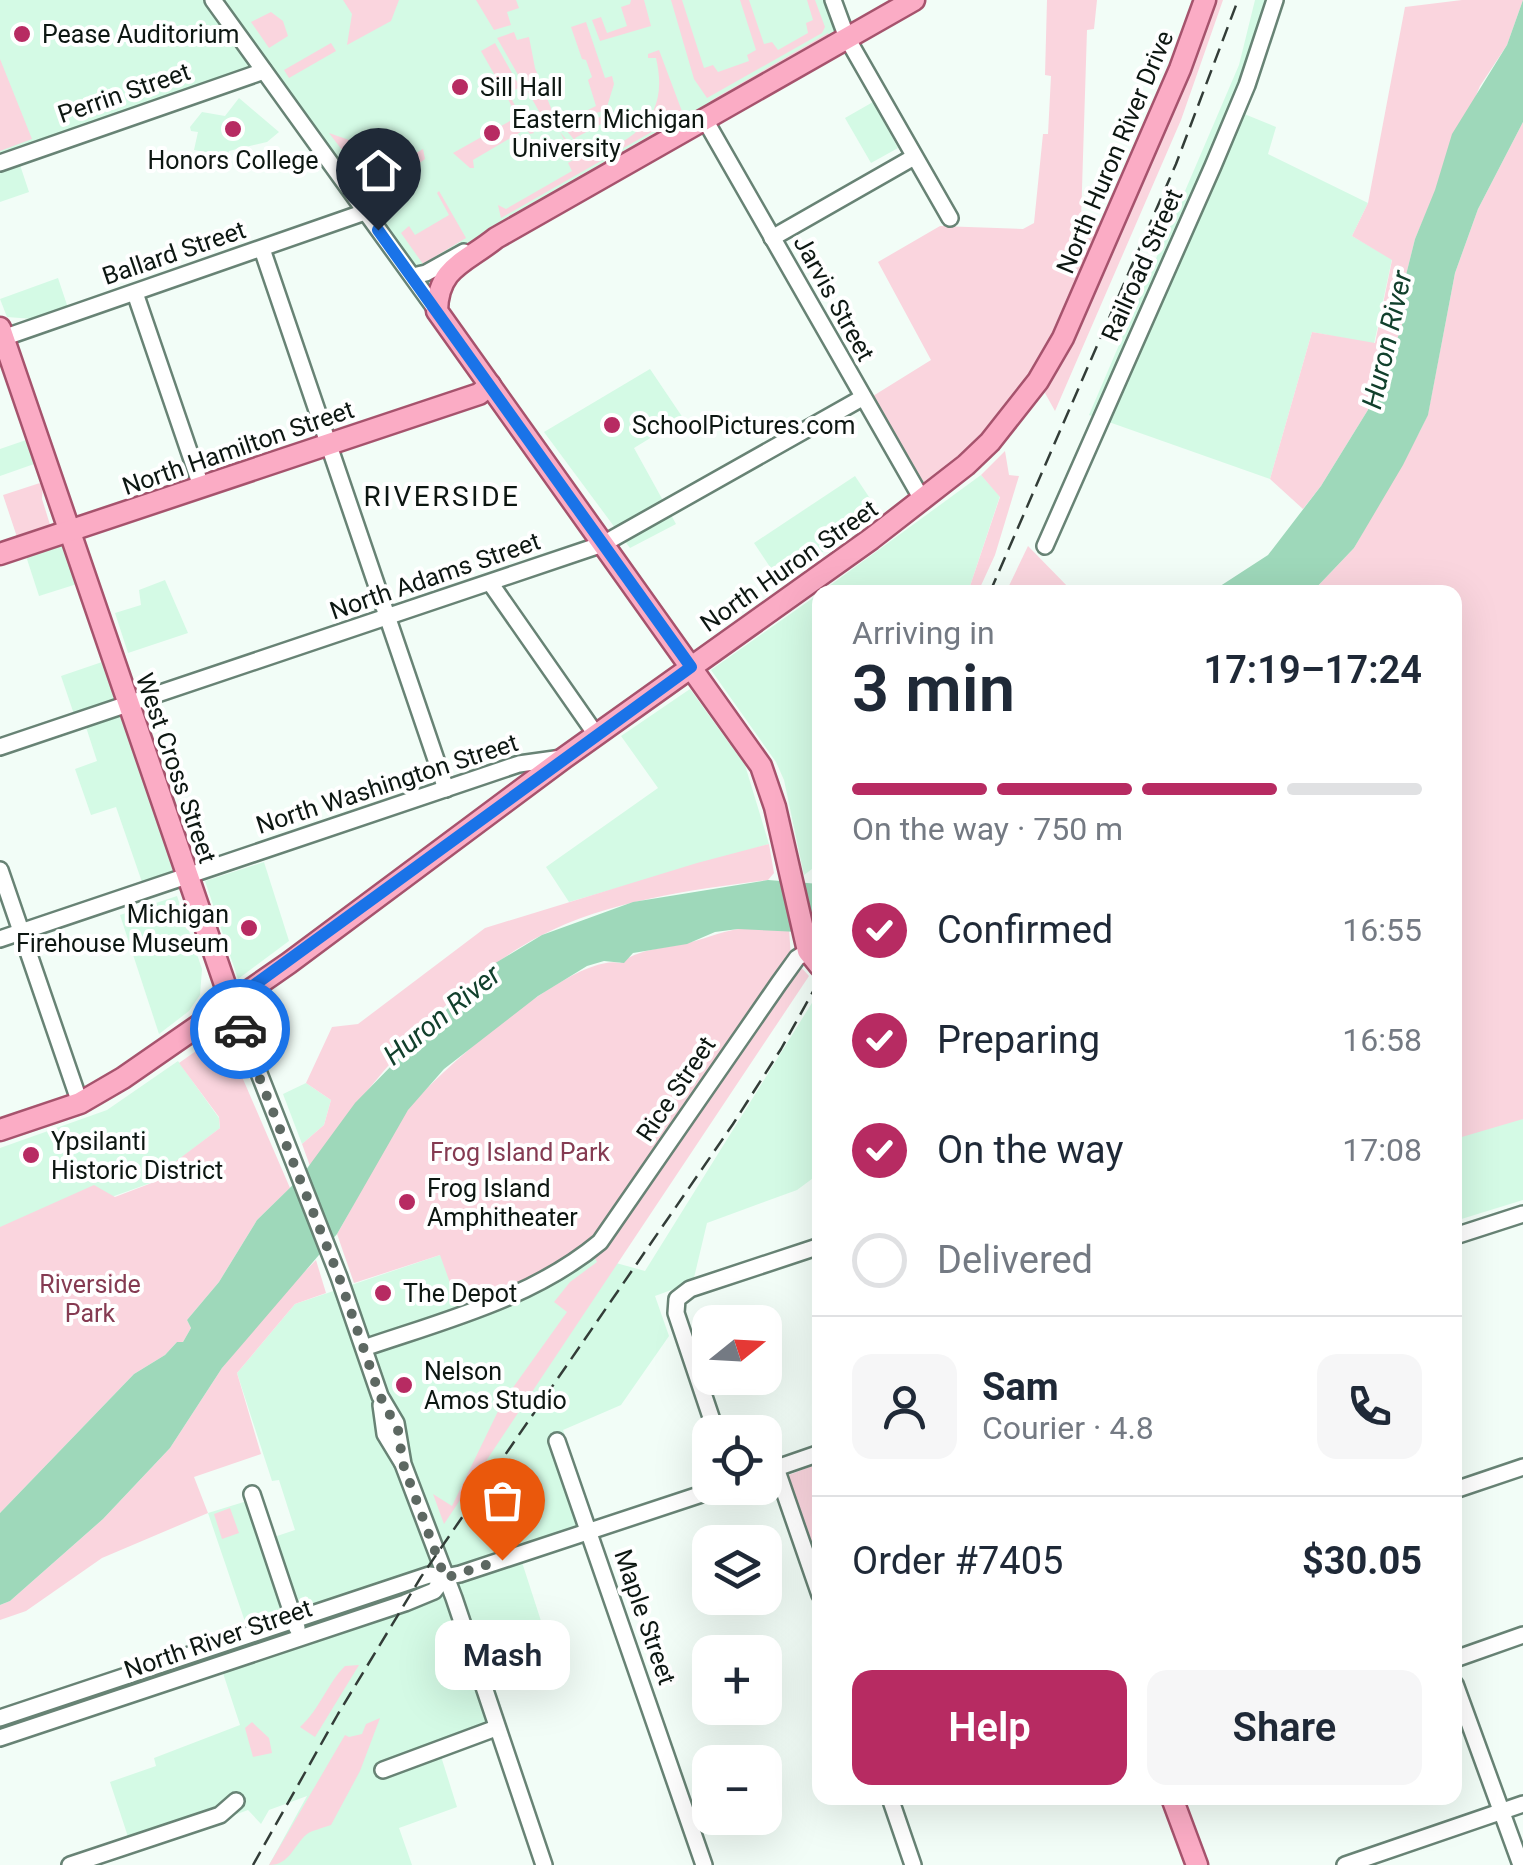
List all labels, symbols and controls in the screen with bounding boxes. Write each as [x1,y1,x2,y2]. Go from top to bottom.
place label: Pease Auditorium [42,20,239,49]
marker: Pease Auditorium [11,23,33,45]
street label: North Huron River Drive [1051,26,1179,278]
street label: Perrin Street [54,57,194,129]
place label: Sill Hall [480,73,563,102]
marker: Sill Hall [449,76,471,98]
place label: Eastern Michigan University [512,105,705,163]
marker: Honors College [222,118,244,140]
marker: Eastern Michigan University [481,122,503,144]
pin [336,128,421,231]
icon: home [351,143,406,198]
place label: Honors College [148,146,318,175]
street label: Railroad Street [1095,184,1189,346]
street label: Ballard Street [99,215,249,291]
street label: Jarvis Street [788,230,880,366]
water label: Huron River [1355,267,1419,412]
street label: North Hamilton Street [118,395,358,501]
place label: SchoolPictures.com [632,411,855,440]
marker: SchoolPictures.com [601,414,623,436]
district label: RIVERSIDE [364,480,520,513]
street label: North Huron Street [695,494,883,638]
street label: North Adams Street [326,526,544,626]
text: Arriving in [852,614,995,652]
text: 17:19–17:24 [1203,648,1422,692]
text: 3 min [852,651,1015,727]
street label: West Cross Street [130,669,222,867]
street label: North Washington Street [252,728,522,840]
text: On the way · 750 m [852,810,1123,848]
place label: Michigan Firehouse Museum [16,900,229,958]
icon: check [852,903,907,958]
text: Confirmed [937,908,1113,952]
text: 16:55 [1342,911,1422,949]
marker: Michigan Firehouse Museum [238,917,260,939]
water label: Huron River [377,957,508,1072]
courier [190,979,290,1079]
icon: car [213,1002,268,1057]
icon: check [852,1013,907,1068]
text: Preparing [937,1018,1100,1062]
text: 16:58 [1342,1021,1422,1059]
street label: Rice Street [630,1031,722,1147]
icon: check [852,1123,907,1178]
place label: Ypsilanti Historic District [51,1127,223,1185]
text: On the way [937,1128,1123,1172]
text: 17:08 [1342,1131,1422,1169]
park label: Frog Island Park [430,1138,610,1167]
marker: Ypsilanti Historic District [20,1144,42,1166]
place label: Frog Island Amphitheater [427,1174,578,1232]
marker: Frog Island Amphitheater [396,1191,418,1213]
text: Delivered [937,1238,1093,1282]
park label: Riverside Park [39,1270,141,1328]
place label: The Depot [403,1279,517,1308]
marker: The Depot [372,1282,394,1304]
north arrow [692,1305,782,1395]
map controls [692,1305,782,1835]
button: person [852,1354,957,1459]
button: phone [1317,1354,1422,1459]
place label: Nelson Amos Studio [424,1357,567,1415]
text: Sam [982,1365,1059,1409]
marker: Nelson Amos Studio [393,1374,415,1396]
text: Courier · 4.8 [982,1409,1154,1447]
button: locate [692,1415,782,1505]
pin [460,1458,545,1561]
icon: bag [475,1473,530,1528]
button: layers [692,1525,782,1615]
text: Order #7405 [852,1539,1063,1583]
text: $30.05 [1302,1539,1422,1583]
street label: Maple Street [608,1546,682,1688]
street label: North River Street [120,1593,316,1685]
callout: Mash [434,1620,570,1690]
button: + [692,1635,782,1725]
text: Mash [463,1636,542,1674]
button: Help [852,1670,1127,1785]
button: Share [1147,1670,1422,1785]
button: − [692,1745,782,1835]

